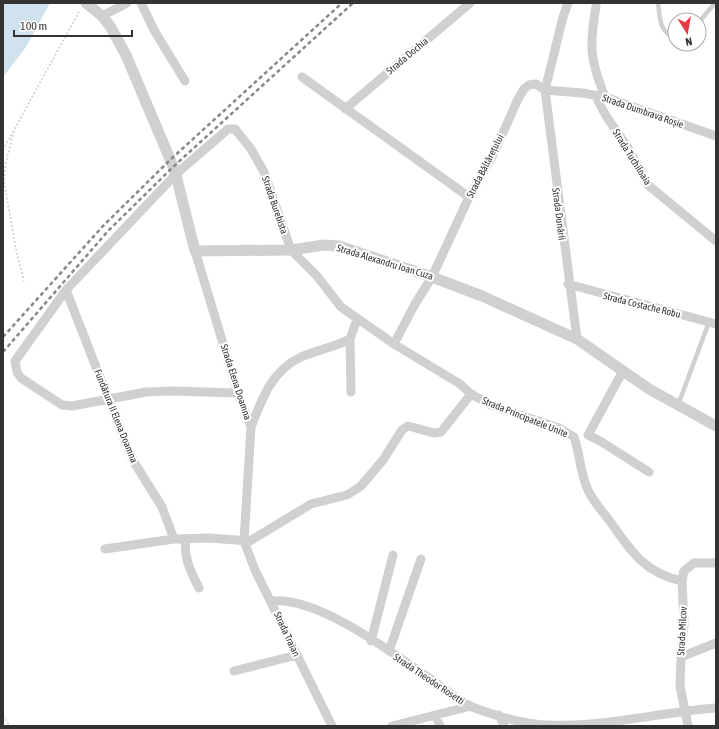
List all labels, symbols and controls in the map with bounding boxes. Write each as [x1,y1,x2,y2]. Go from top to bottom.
scale bar [14,12,132,38]
north arrow [667,12,707,52]
text: 100 m [20,19,47,33]
street label: Strada Dochia [384,35,430,77]
text: N [685,35,693,48]
street label: Strada Dumbrava Roșie [601,92,685,130]
street label: Strada Tuchiloaia [610,127,654,187]
street label: Strada Băltărețului [464,132,506,200]
street label: Strada Burebista [260,175,290,236]
street label: Strada Dunării [550,187,568,241]
street label: Strada Alexandru Ioan Cuza [335,242,435,282]
street label: Strada Costache Robu [602,290,682,320]
street label: Strada Elena Doamna [219,343,254,422]
street label: Fundătura II Elena Doamna [92,368,140,465]
street label: Strada Principatele Unite [480,395,570,439]
street label: Strada Milcov [675,606,689,656]
street label: Strada Traian [272,610,302,658]
street label: Strada Theodor Rosetti [391,651,467,707]

